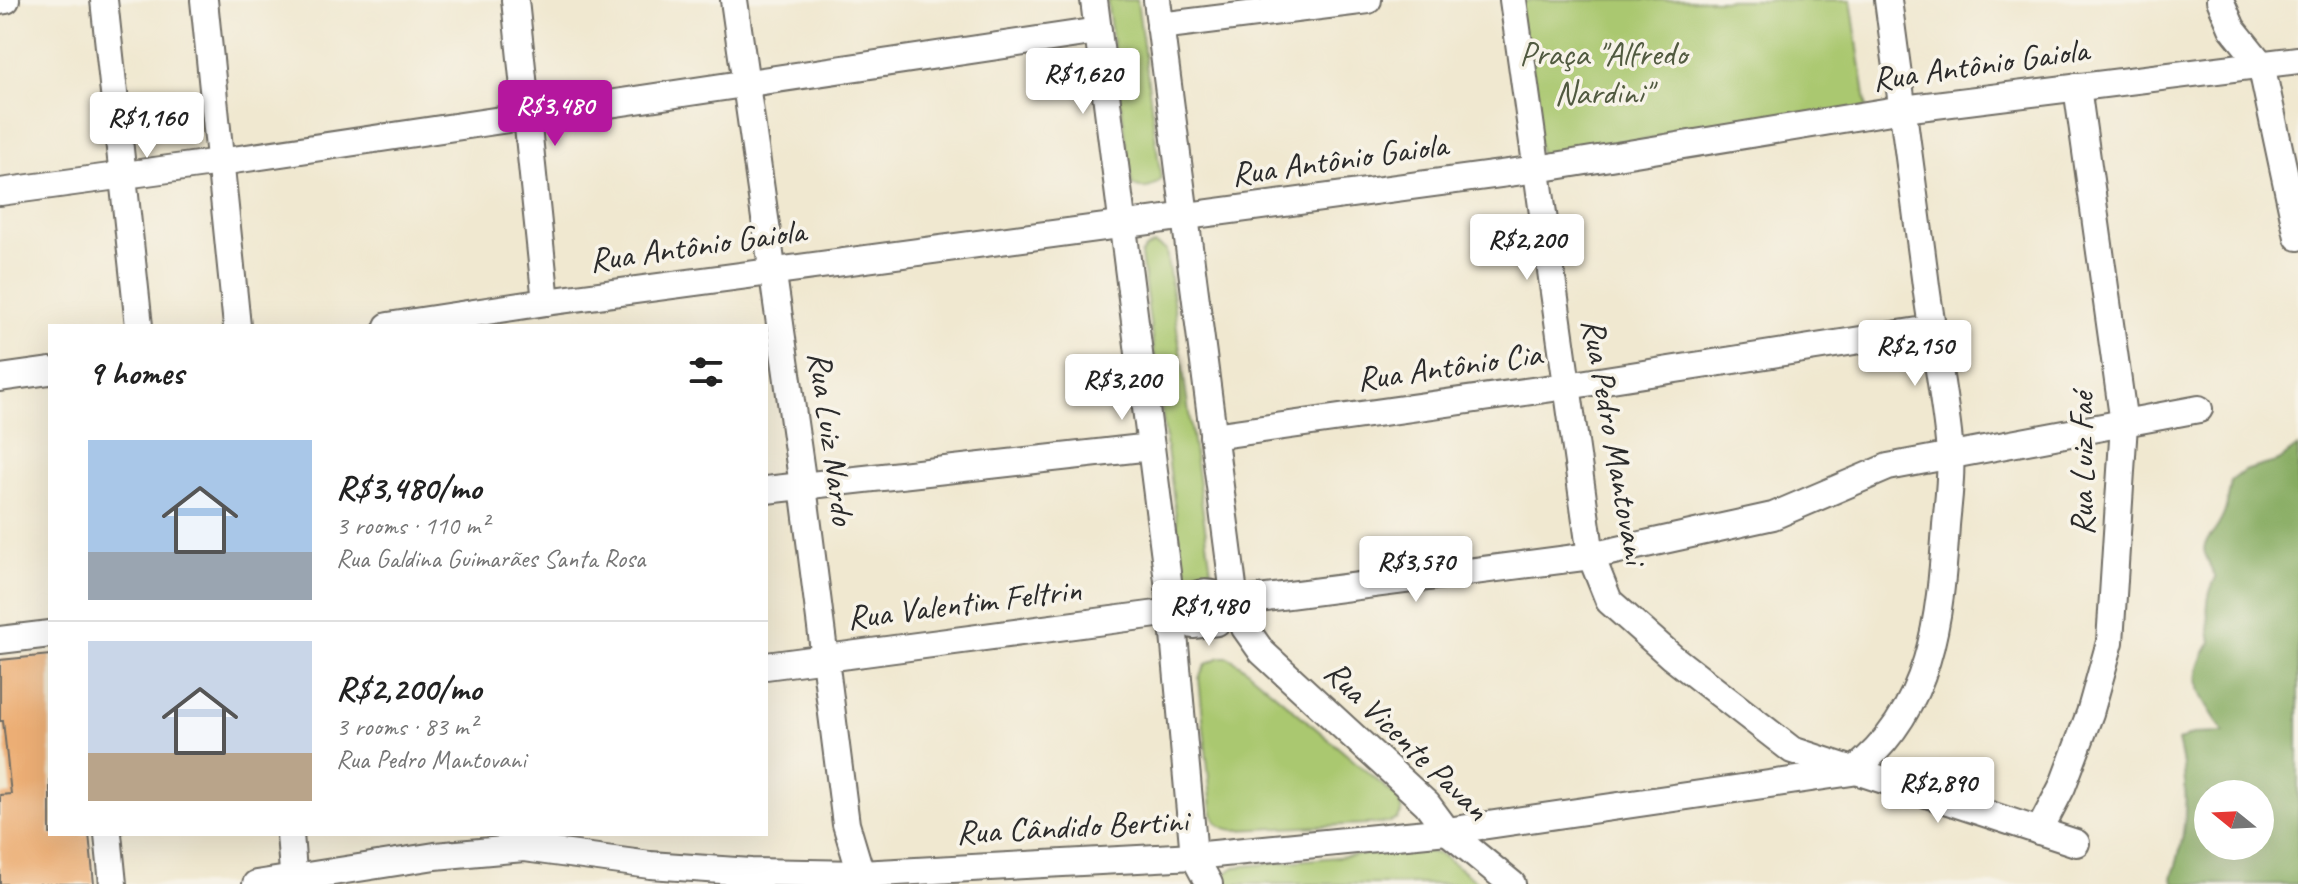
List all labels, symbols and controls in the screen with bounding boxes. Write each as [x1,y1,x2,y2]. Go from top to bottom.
street label: Rua Antônio Gaiola [1869,27,2094,100]
park label: Praça "Alfredo Nardini" [1519,32,1691,114]
pin: R$1,620 [1009,48,1157,116]
text: R$1,620 [1044,57,1122,90]
pin: R$3,480 [481,80,629,148]
text: R$3,480 [516,89,594,122]
pin: R$1,160 [73,92,221,160]
text: R$1,160 [108,101,186,134]
street label: Rua Antônio Gaiola [1228,122,1453,195]
street label: Rua Antônio Gaiola [586,208,811,281]
pin: R$2,200 [1453,214,1601,282]
text: R$2,200 [1488,223,1566,256]
street label: Rua Pedro Mantovani [1572,315,1658,571]
pin: R$2,150 [1841,320,1989,388]
text: R$2,150 [1876,329,1954,362]
street label: Rua Antônio Cia [1354,331,1546,400]
street label: Rua Luiz Nardo [799,349,866,529]
icon: filters [684,350,728,394]
text: 9 homes [88,351,184,394]
pin: R$3,200 [1048,354,1196,422]
text: R$3,200 [1083,363,1161,396]
street label: Rua Luiz Faé [2060,387,2103,536]
text: R$3,480/mo [336,466,481,509]
icon: home [152,472,248,568]
text: 3 rooms · 110 m² [336,509,488,542]
pin: R$3,570 [1342,536,1490,604]
text: Rua Galdina Guimarães Santa Rosa [336,542,645,575]
text: R$3,570 [1377,545,1455,578]
street label: Rua Valentim Feltrin [845,567,1084,639]
pin: R$1,480 [1135,580,1283,648]
text: R$1,480 [1170,589,1248,622]
street label: Rua Vicente Pavan [1315,651,1499,830]
text: R$2,200/mo [336,667,481,710]
icon: home [152,673,248,769]
text: 3 rooms · 83 m² [336,710,477,743]
text: Rua Pedro Mantovani [336,743,526,776]
pin: R$2,890 [1864,757,2012,825]
text: R$2,890 [1899,766,1977,799]
north arrow [2194,780,2274,860]
map controls [2194,780,2274,860]
street label: Rua Cândido Bertini [955,798,1192,854]

